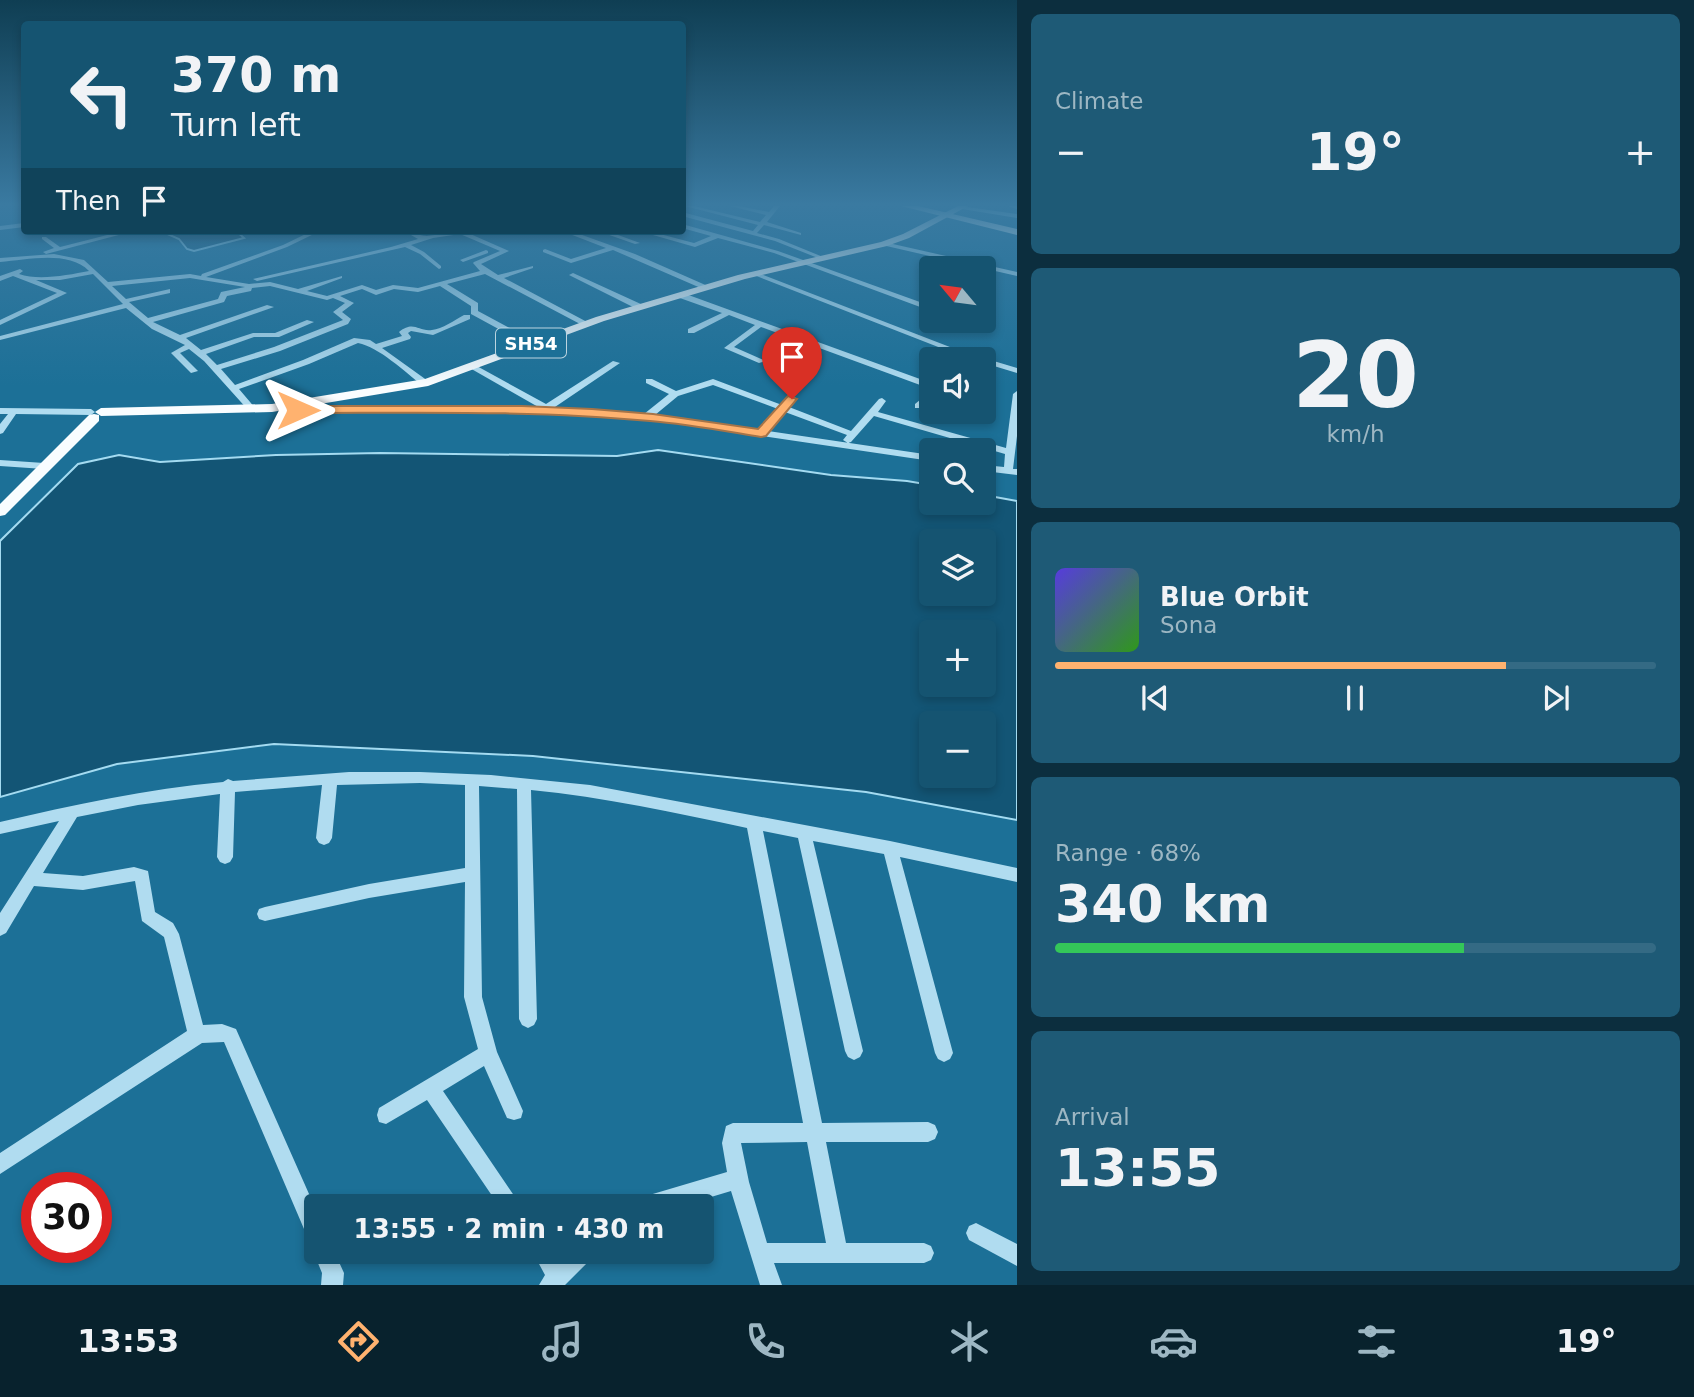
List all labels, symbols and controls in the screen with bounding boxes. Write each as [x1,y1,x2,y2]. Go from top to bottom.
text: 370 m [171,47,341,104]
icon: left [56,49,147,140]
text: Climate [1055,88,1144,114]
text: Turn left [171,106,301,144]
text: 19° [1306,122,1405,182]
text: − [1055,130,1087,174]
text: + [1624,130,1656,174]
icon: arrive [135,182,173,220]
text: Then [56,186,121,216]
north arrow [919,256,996,332]
map controls [919,256,996,788]
text: 20 [1292,323,1419,428]
pin [762,327,822,399]
road number: SH54 [496,328,566,358]
icon: arrive [773,338,811,376]
button: sound [919,347,996,424]
position arrow [261,373,335,447]
text: km/h [1326,421,1385,447]
button: search [919,438,996,515]
button: layers [919,529,996,606]
text: Blue Orbit [1160,582,1309,612]
text: Sona [1160,612,1217,638]
button: + [919,620,996,697]
icon: previous [1136,679,1174,717]
icon: pause [1336,679,1374,717]
icon: next [1537,679,1575,717]
button: − [919,711,996,788]
text: Range · 68% [1055,840,1201,866]
text: 340 km [1055,874,1270,934]
text: Arrival [1055,1104,1130,1130]
text: 13:55 [1055,1138,1221,1198]
speed limit sign: 30 [21,1172,112,1263]
text: 13:55 · 2 min · 430 m [354,1214,664,1244]
icon: directions [334,1317,383,1366]
icon: music [538,1317,587,1366]
icon: phone [741,1317,790,1366]
icon: climate [945,1317,994,1366]
icon: car [1149,1317,1198,1366]
icon: filters [1352,1317,1401,1366]
text: 13:53 [77,1322,179,1360]
text: 19° [1556,1322,1617,1360]

